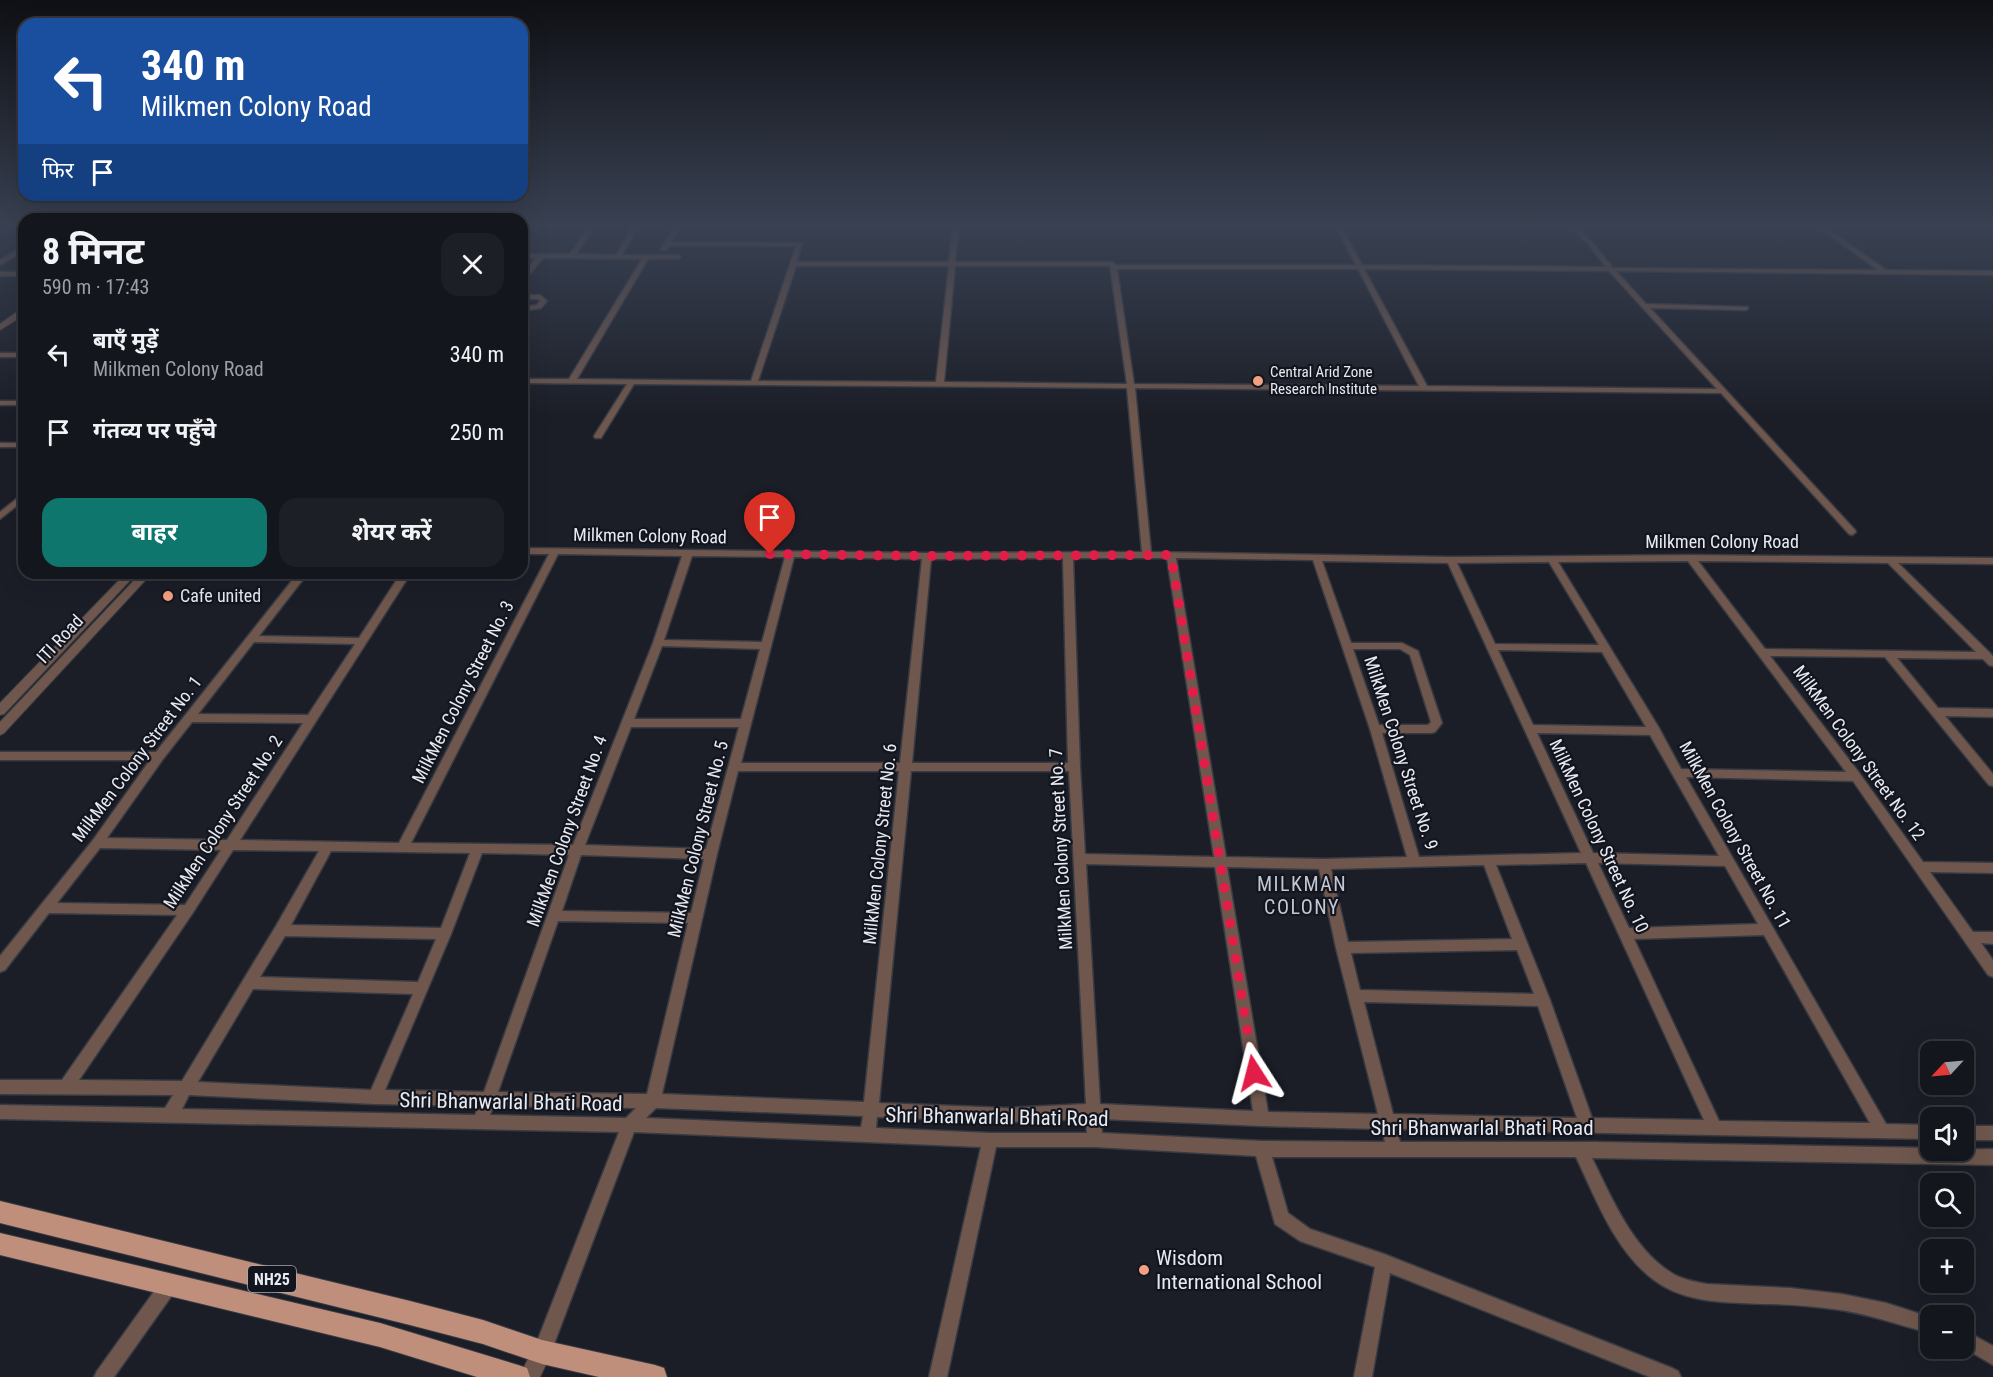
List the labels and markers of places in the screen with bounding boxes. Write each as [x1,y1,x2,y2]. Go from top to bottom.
place label: Central Arid Zone Research Institute [1270,363,1377,398]
marker: Central Arid Zone Research Institute [1251,374,1265,388]
pin [744,492,795,554]
place label: Cafe united [180,585,261,606]
marker: Cafe united [161,589,175,603]
place label: Wisdom International School [1156,1246,1322,1294]
marker: Wisdom International School [1137,1263,1151,1277]

